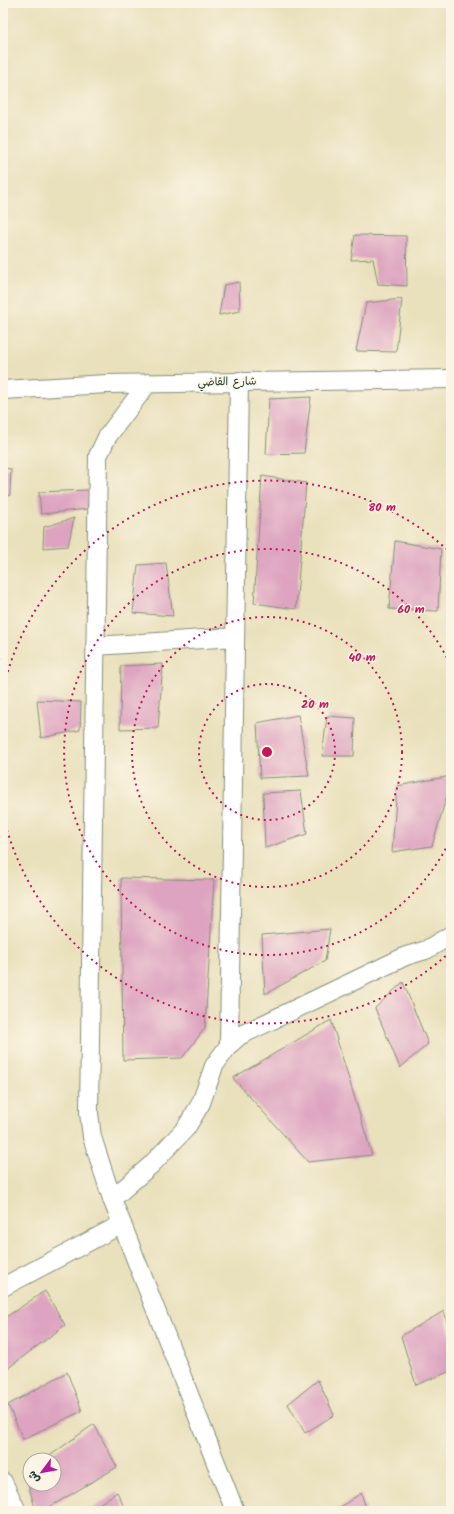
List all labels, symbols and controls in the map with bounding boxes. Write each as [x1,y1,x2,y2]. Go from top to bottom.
street label: شارع القاضي [197,372,257,393]
text: 80 m [368,498,396,517]
text: 60 m [397,600,425,619]
text: 40 m [348,648,376,667]
text: 20 m [301,695,329,714]
centre of rings [260,745,274,759]
north arrow [22,1452,62,1492]
text: ش [24,1467,45,1487]

